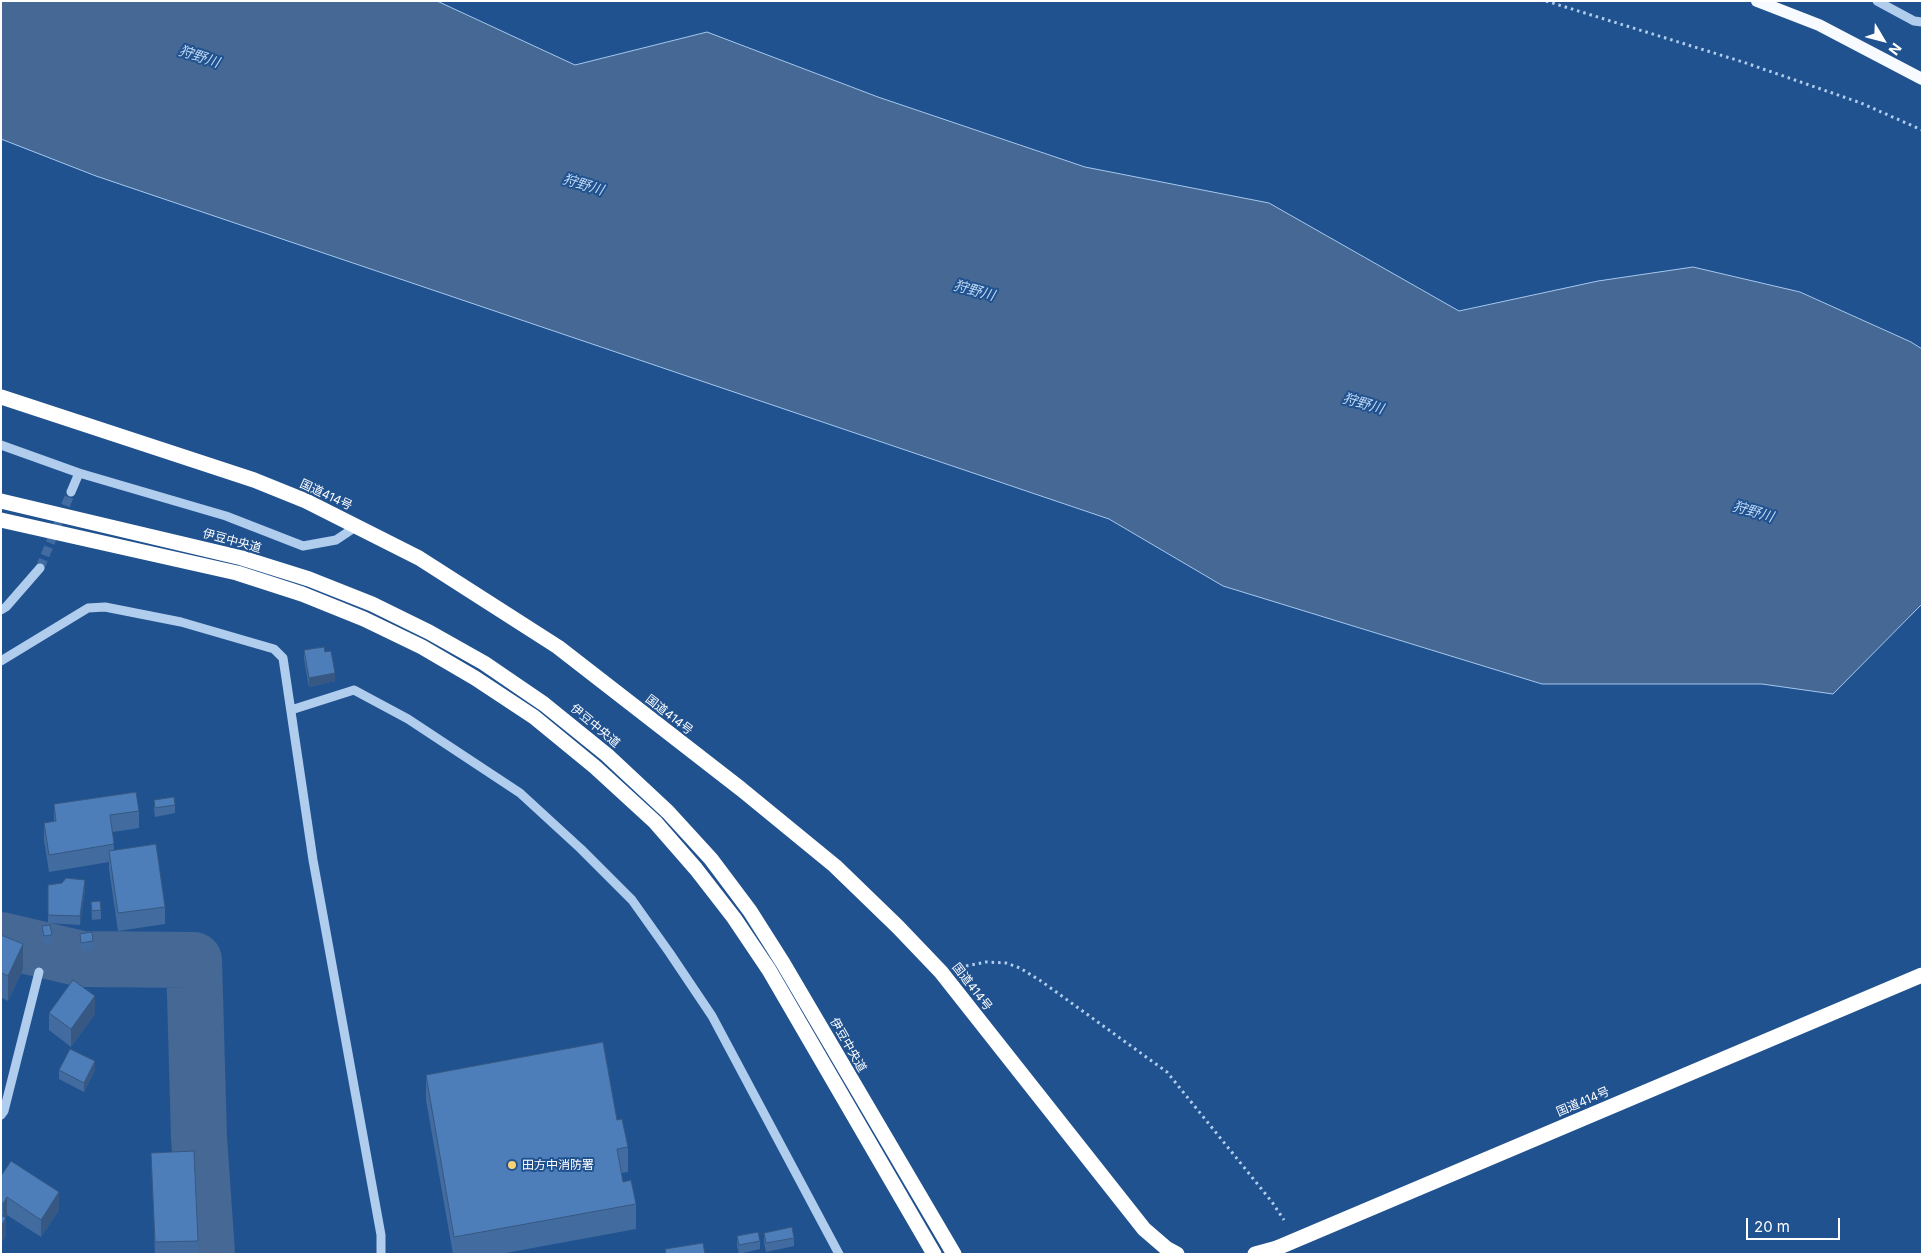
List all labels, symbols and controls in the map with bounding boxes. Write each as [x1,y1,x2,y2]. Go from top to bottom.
north arrow [1858,15,1908,65]
text: N [1885,40,1905,59]
water label: 狩野川 [176,43,222,71]
water label: 狩野川 [560,171,606,199]
water label: 狩野川 [952,277,996,305]
water label: 狩野川 [1340,390,1386,418]
street label: 国道414号 [298,477,354,513]
water label: 狩野川 [1730,498,1776,526]
street label: 伊豆中央道 [201,526,263,556]
street label: 国道414号 [642,692,696,738]
street label: 伊豆中央道 [567,701,623,751]
street label: 国道414号 [949,960,995,1014]
street label: 伊豆中央道 [827,1015,869,1075]
street label: 国道414号 [1554,1084,1612,1120]
place label: 田方中消防署 [522,1158,594,1172]
marker: 田方中消防署 [506,1159,518,1171]
scale bar [1748,1208,1842,1240]
text: 20 m [1754,1217,1790,1236]

